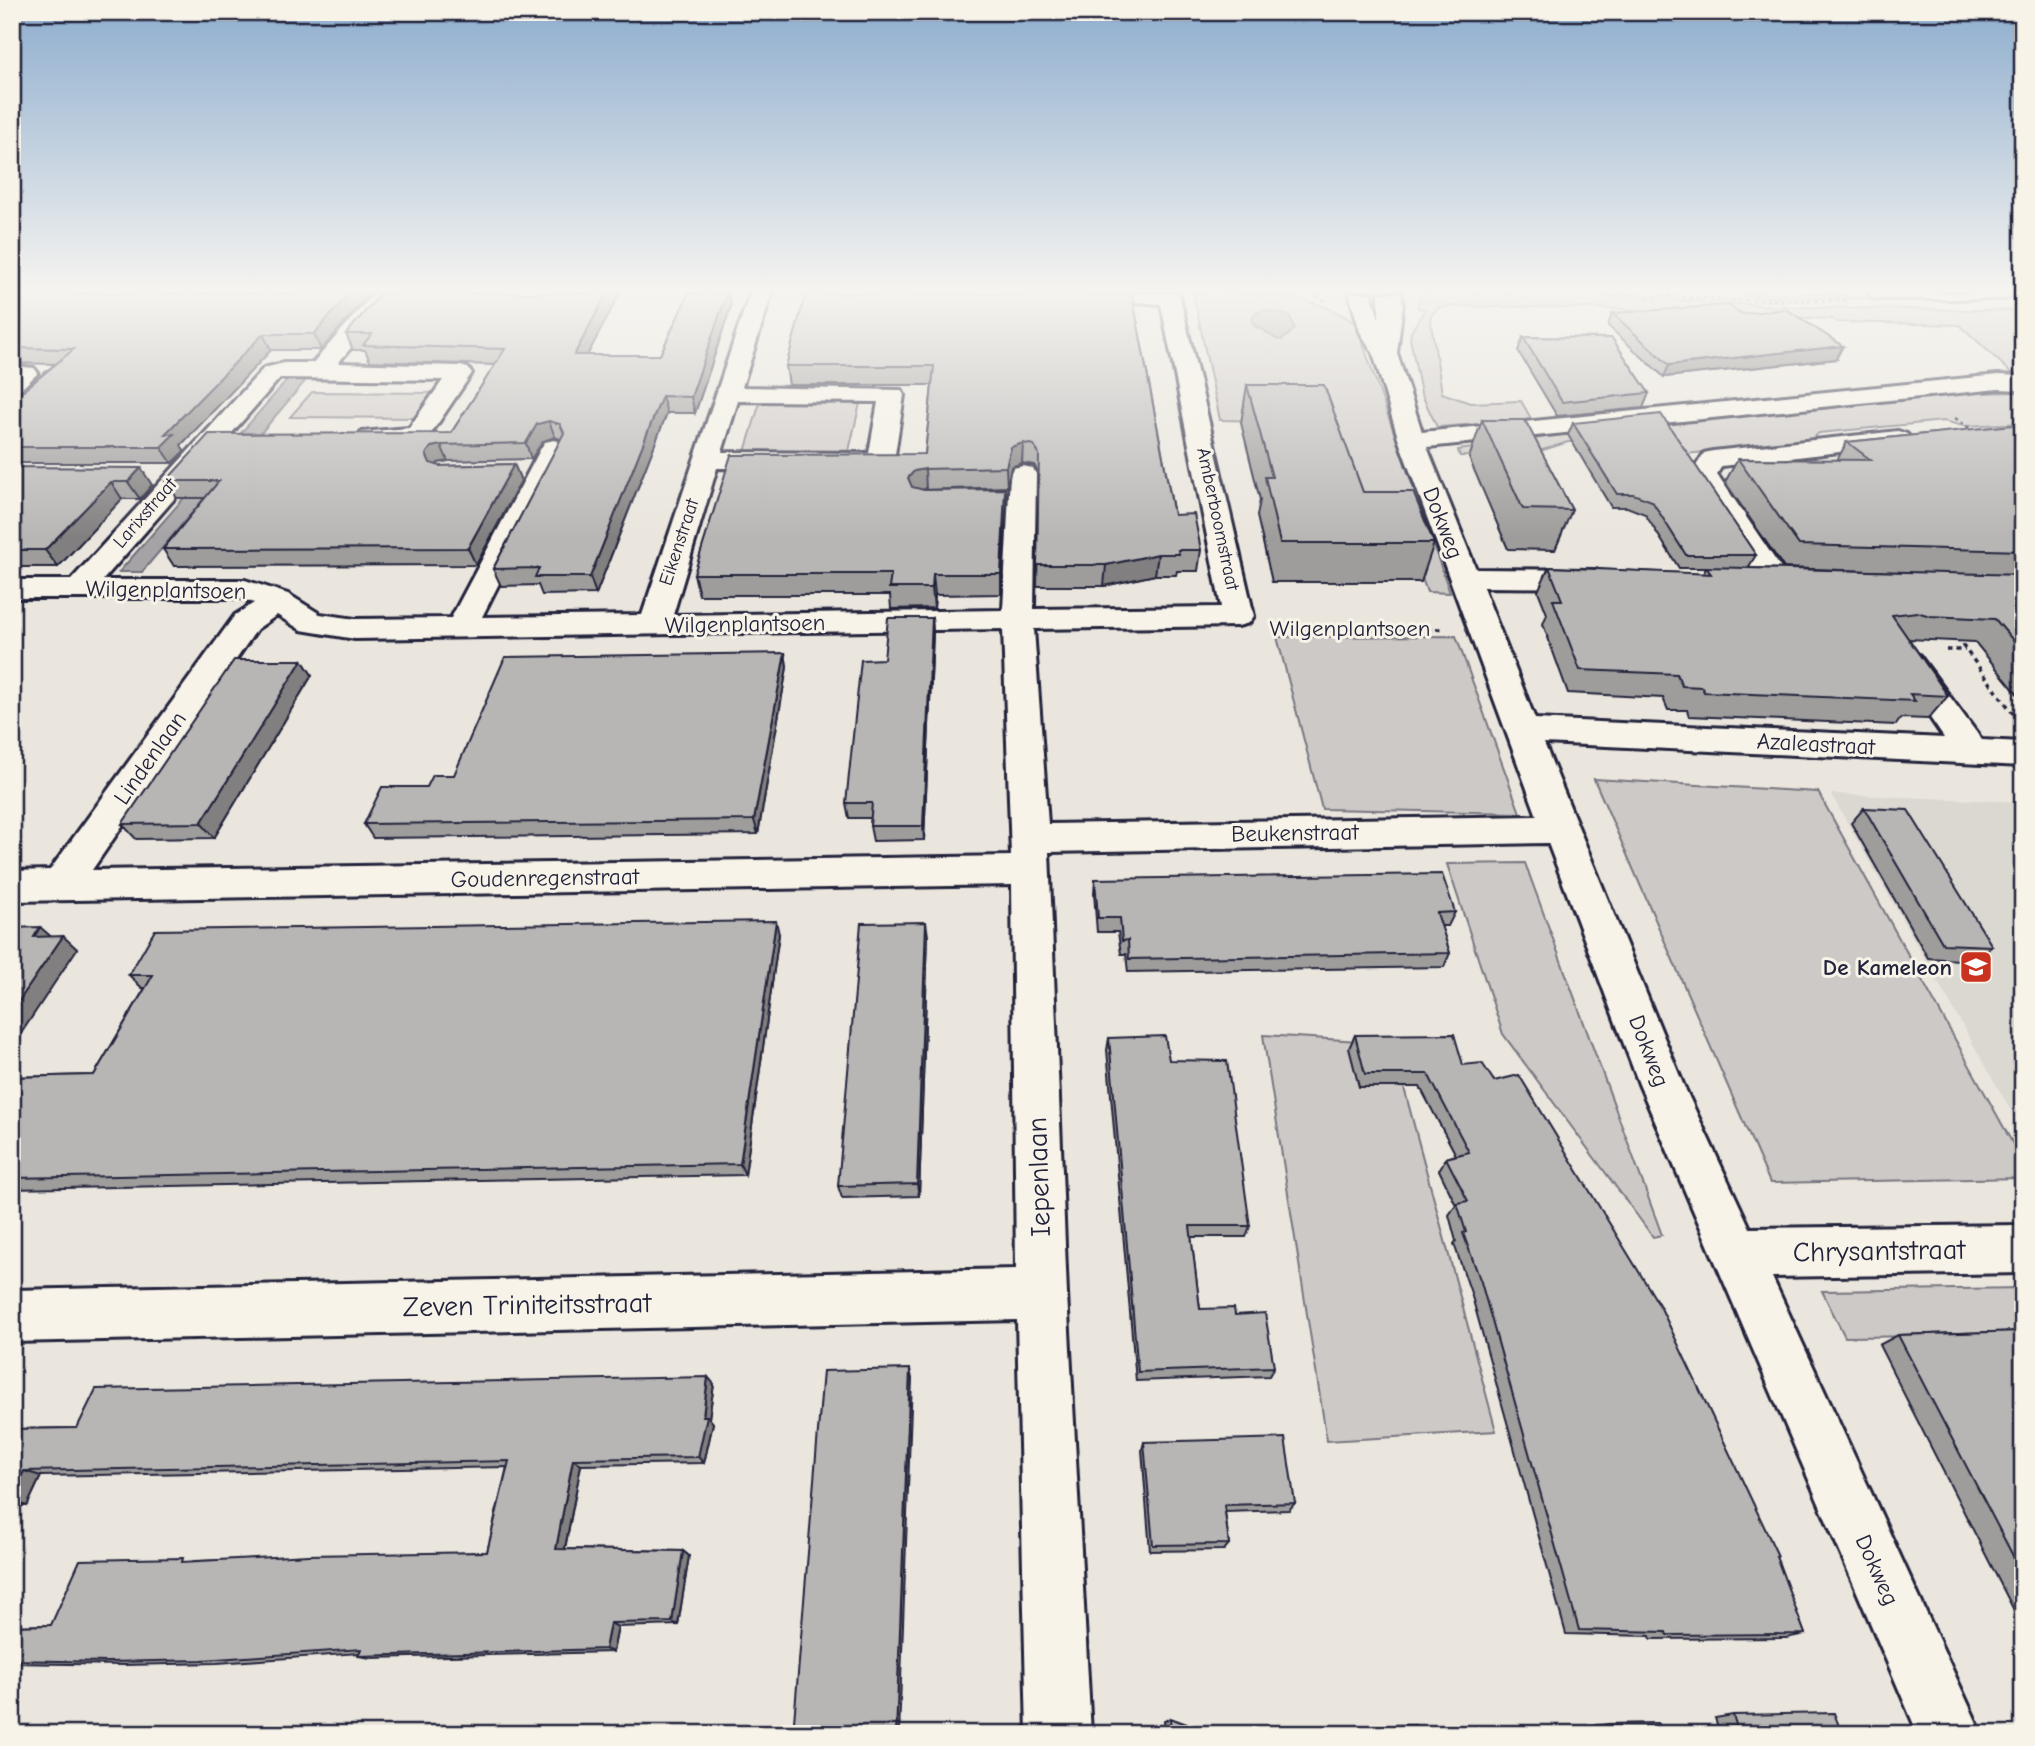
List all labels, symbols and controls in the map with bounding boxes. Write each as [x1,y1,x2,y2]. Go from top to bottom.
street label: Amberboomstraat [1192,446,1244,593]
street label: Larixstraat [109,473,182,552]
street label: Dokweg [1417,483,1469,563]
street label: Eikenstraat [655,495,704,588]
street label: Wilgenplantsoen [85,575,247,605]
street label: Wilgenplantsoen [664,609,826,639]
street label: Wilgenplantsoen [1270,615,1430,642]
street label: Lindenlaan [108,706,192,810]
street label: Azaleastraat [1756,727,1877,761]
street label: Beukenstraat [1231,818,1360,848]
street label: Goudenregenstraat [450,863,641,893]
school or university icon: De Kameleon [1957,948,1995,986]
place label: De Kameleon [1823,954,1952,981]
street label: Dokweg [1623,1011,1675,1091]
street label: Iepenlaan [1021,1117,1057,1237]
street label: Chrysantstraat [1792,1233,1966,1269]
street label: Zeven Triniteitsstraat [402,1287,653,1323]
street label: Dokweg [1849,1530,1905,1610]

